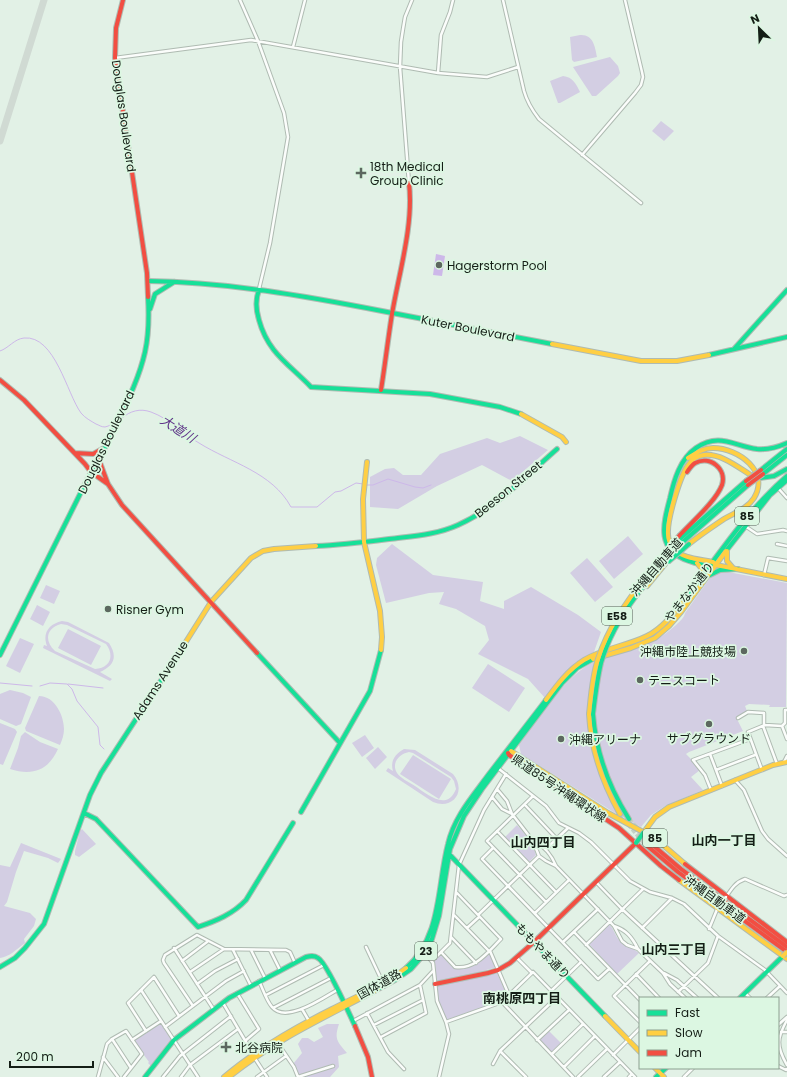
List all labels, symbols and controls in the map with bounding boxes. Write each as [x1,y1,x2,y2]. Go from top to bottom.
north arrow [739,8,779,48]
text: N [748,10,762,28]
street label: Douglas Boulevard [108,59,140,173]
place label: 18th Medical Group Clinic [370,158,444,189]
marker: 18th Medical Group Clinic [355,167,367,179]
place label: Hagerstorm Pool [447,257,547,274]
marker: Hagerstorm Pool [434,260,444,270]
street label: Kuter Boulevard [420,311,516,345]
street label: Douglas Boulevard [74,387,138,497]
water label: 大道川 [156,410,201,449]
street label: Beeson Street [471,457,545,521]
road number: 85 [735,507,759,525]
street label: 沖縄自動車道 [626,534,686,600]
street label: やまなか通り [660,558,718,626]
place label: Risner Gym [116,601,184,618]
marker: Risner Gym [103,604,113,614]
road number: E58 [602,607,632,625]
street label: Adams Avenue [128,637,192,723]
place label: 沖縄市陸上競技場 [640,643,736,660]
marker: 沖縄市陸上競技場 [739,646,749,656]
place label: テニスコート [648,672,720,689]
marker: テニスコート [635,675,645,685]
marker: サブグラウンド [704,719,714,729]
place label: サブグラウンド [667,730,751,747]
place label: 沖縄アリーナ [569,731,641,748]
marker: 沖縄アリーナ [556,734,566,744]
street label: 県道85号沖縄環状線 [508,750,610,826]
road number: 85 [643,829,667,847]
district label: 山内一丁目 [691,831,757,850]
district label: 山内四丁目 [510,833,576,852]
street label: 沖縄自動車道 [681,871,749,927]
street label: ももやま通り [512,919,574,983]
district label: 山内三丁目 [641,940,707,959]
road number: 23 [415,942,437,960]
street label: 国体道路 [354,965,404,1003]
district label: 南桃原四丁目 [483,989,561,1008]
legend [639,997,779,1069]
text: Fast [675,1004,700,1021]
text: Slow [675,1024,703,1041]
place label: 北谷病院 [235,1039,283,1056]
marker: 北谷病院 [220,1041,232,1053]
scale bar [10,1043,93,1069]
text: Jam [675,1044,702,1061]
text: 200 m [16,1048,54,1065]

